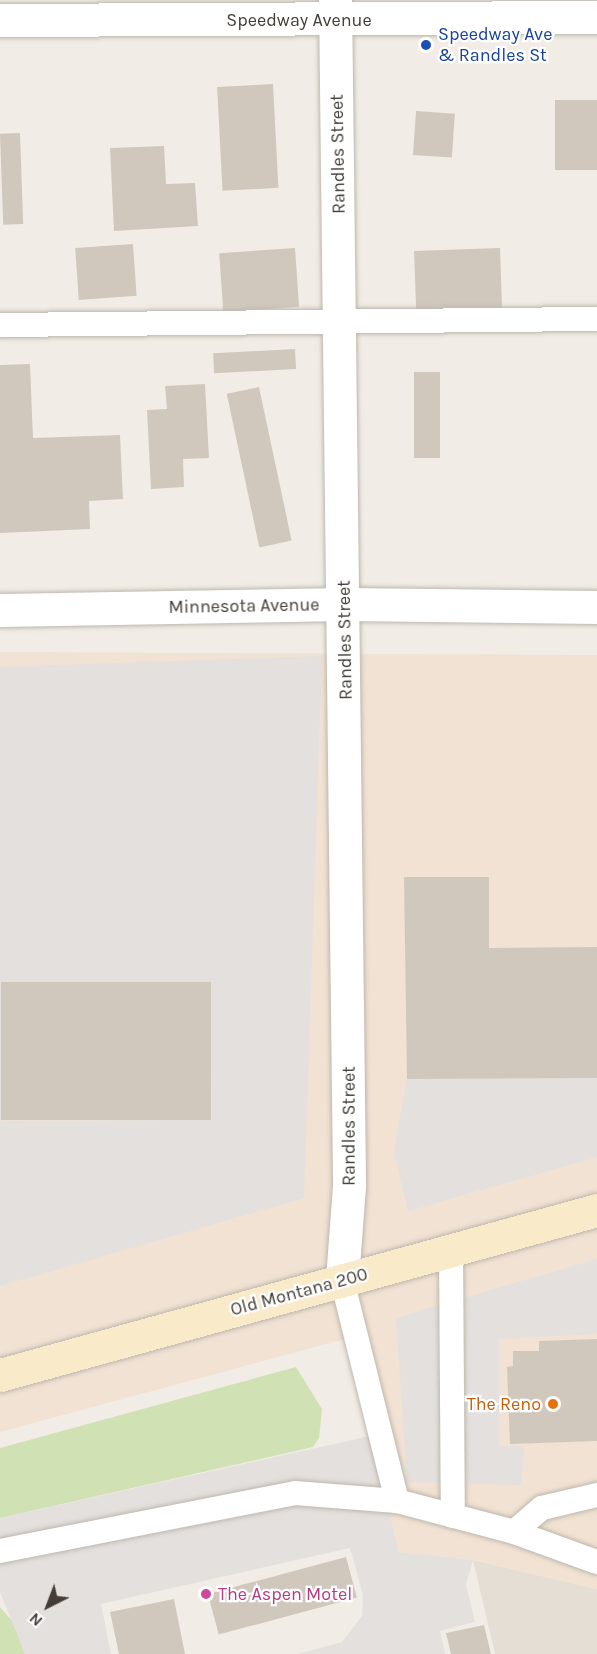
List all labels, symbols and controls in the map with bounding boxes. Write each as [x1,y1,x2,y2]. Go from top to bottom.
street label: Speedway Avenue [226,9,372,31]
place label: Speedway Ave & Randles St [438,24,552,66]
marker: Speedway Ave & Randles St [419,38,433,52]
street label: Randles Street [326,94,350,214]
street label: Randles Street [333,580,357,700]
street label: Minnesota Avenue [168,594,320,618]
street label: Randles Street [338,1066,360,1186]
street label: Old Montana 200 [228,1263,370,1321]
place label: The Reno [467,1393,541,1415]
marker: The Reno [546,1397,560,1411]
north arrow [18,1576,78,1636]
place label: The Aspen Motel [218,1583,352,1605]
marker: The Aspen Motel [199,1587,213,1601]
text: N [25,1609,46,1631]

